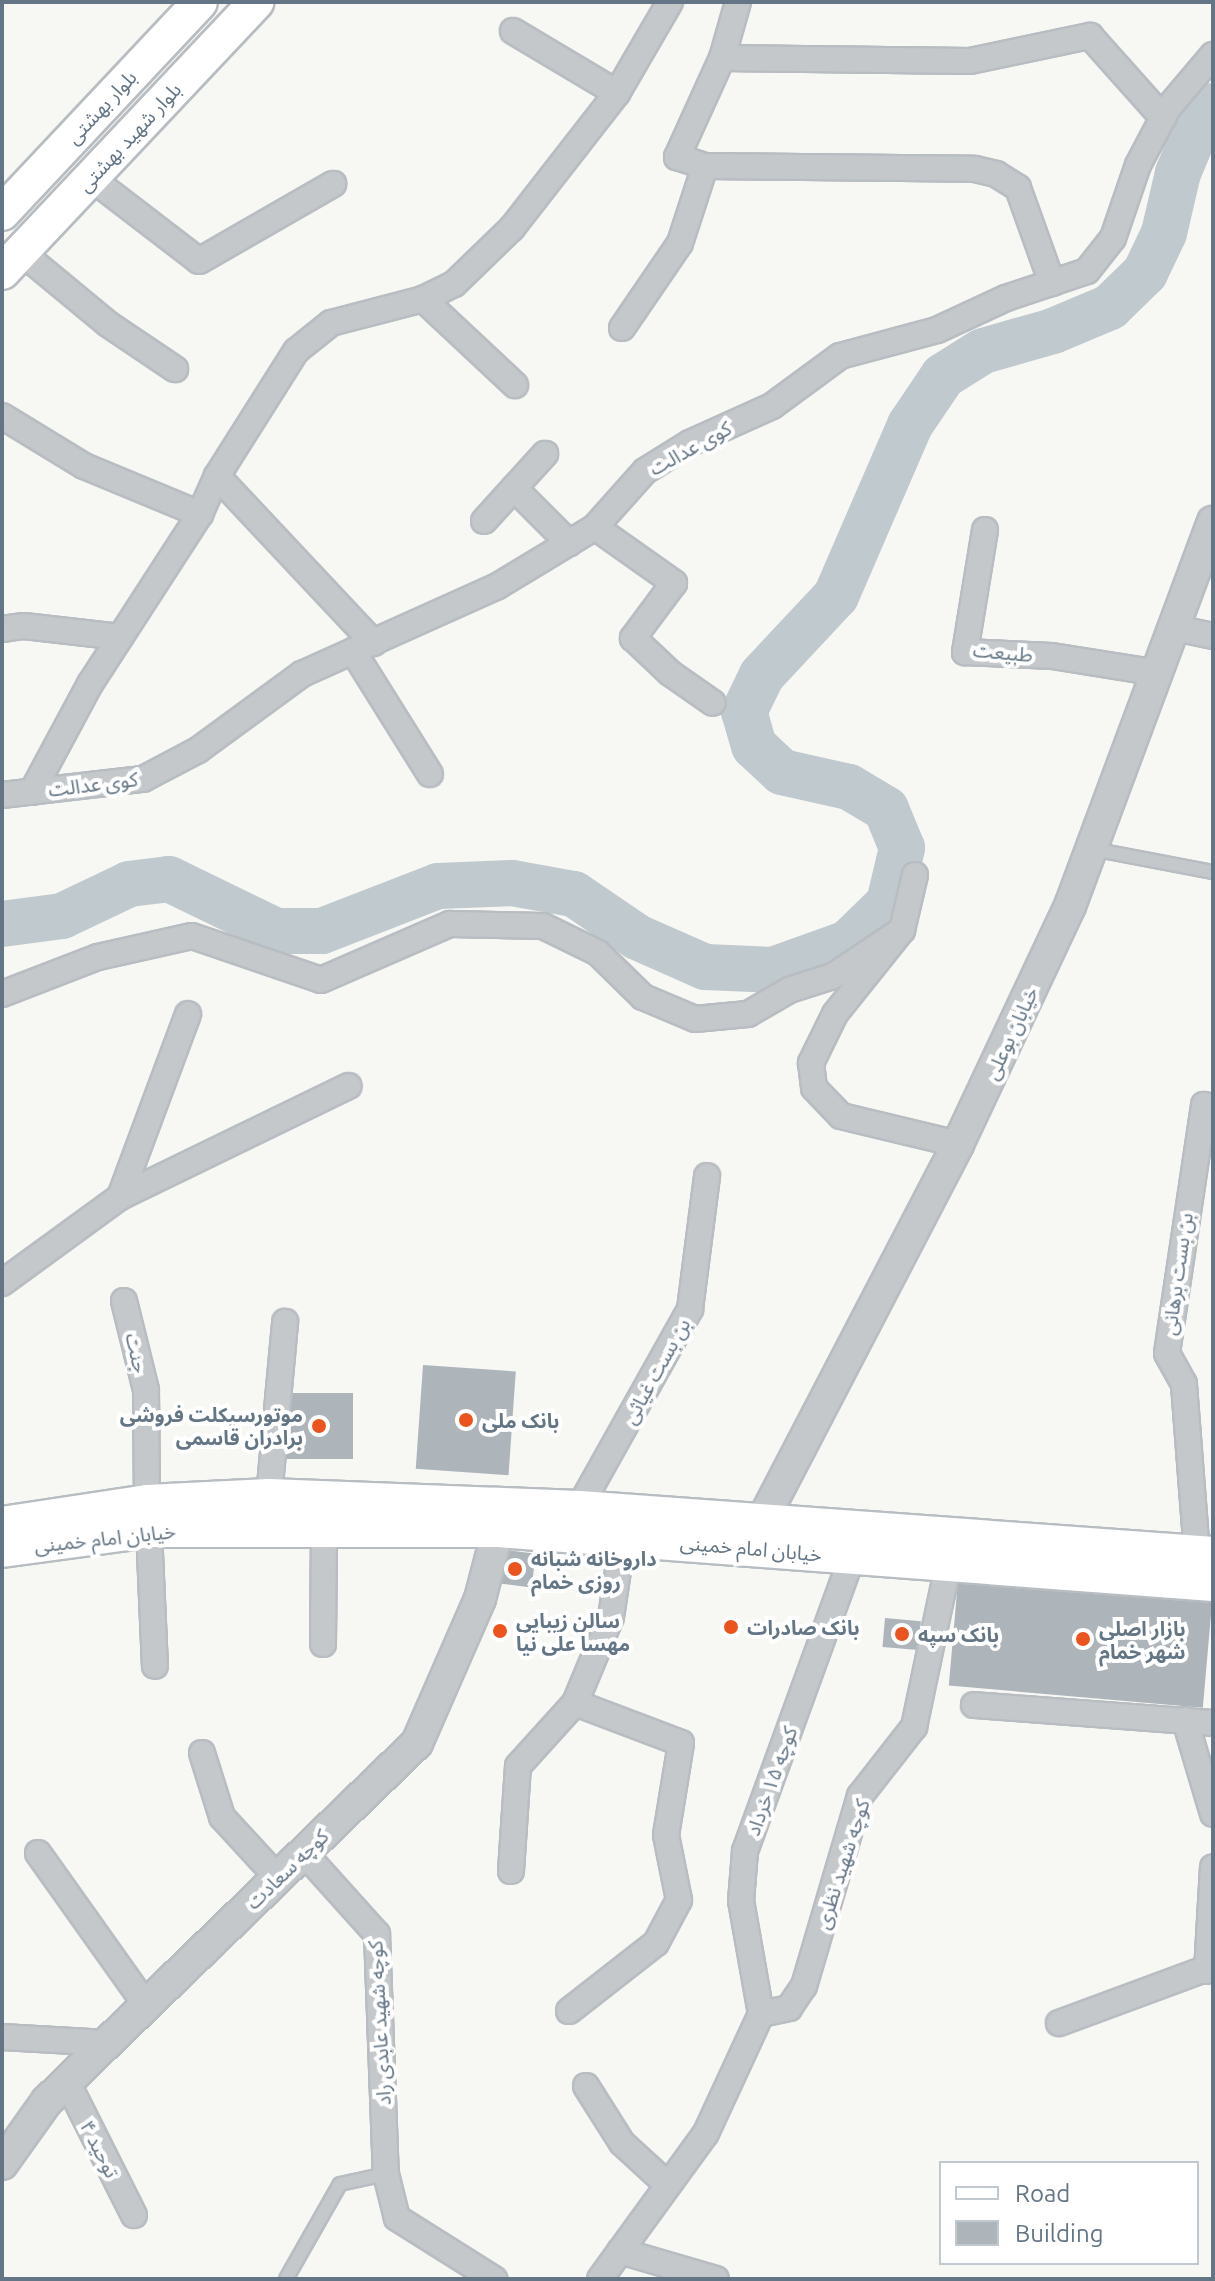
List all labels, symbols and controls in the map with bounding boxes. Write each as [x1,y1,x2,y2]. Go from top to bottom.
street label: بلوار بهشتی [61,65,141,149]
street label: بلوار شهید بهشتی [72,77,186,197]
street label: کوی عدالت [645,416,735,480]
street label: طبيعت [972,637,1034,667]
street label: کوی عدالت [47,767,139,801]
street label: خیابان بوعلی [979,983,1043,1083]
street label: بن بست برهانی [1157,1211,1197,1337]
street label: بن بست غیاثی [617,1314,695,1428]
street label: جنت [121,1331,153,1375]
place label: موتورسیکلت فروشی برادران قاسمی [120,1402,303,1449]
place label: بانک ملی [482,1408,559,1432]
marker: بانک ملی [457,1411,475,1429]
marker: موتورسیکلت فروشی برادران قاسمی [310,1417,328,1435]
street label: خیابان امام خمینی [33,1519,177,1557]
street label: خیابان امام خمینی [679,1530,823,1566]
place label: داروخانه شبانه روزی خمام [531,1546,657,1593]
marker: داروخانه شبانه روزی خمام [506,1560,524,1578]
place label: سالن زیبایی مهسا علی نیا [516,1608,630,1655]
place label: بانک صادرات [747,1615,860,1639]
place label: بازار اصلی شهر خمام [1099,1616,1186,1663]
marker: بانک صادرات [722,1618,740,1636]
marker: سالن زیبایی مهسا علی نیا [491,1622,509,1640]
place label: بانک سپه [918,1622,999,1646]
marker: بانک سپه [893,1625,911,1643]
marker: بازار اصلی شهر خمام [1074,1630,1092,1648]
street label: کوچه ۱۵ خرداد [740,1723,802,1839]
street label: کوچه شهید نظری [810,1796,874,1932]
street label: کوچه سعادت [241,1824,333,1914]
street label: کوچه شهید عابدی راد [363,1940,395,2106]
street label: توحید ۴ [75,2116,125,2182]
legend [939,2161,1199,2265]
text: Road [1015,2180,1070,2207]
text: Building [1015,2220,1103,2247]

